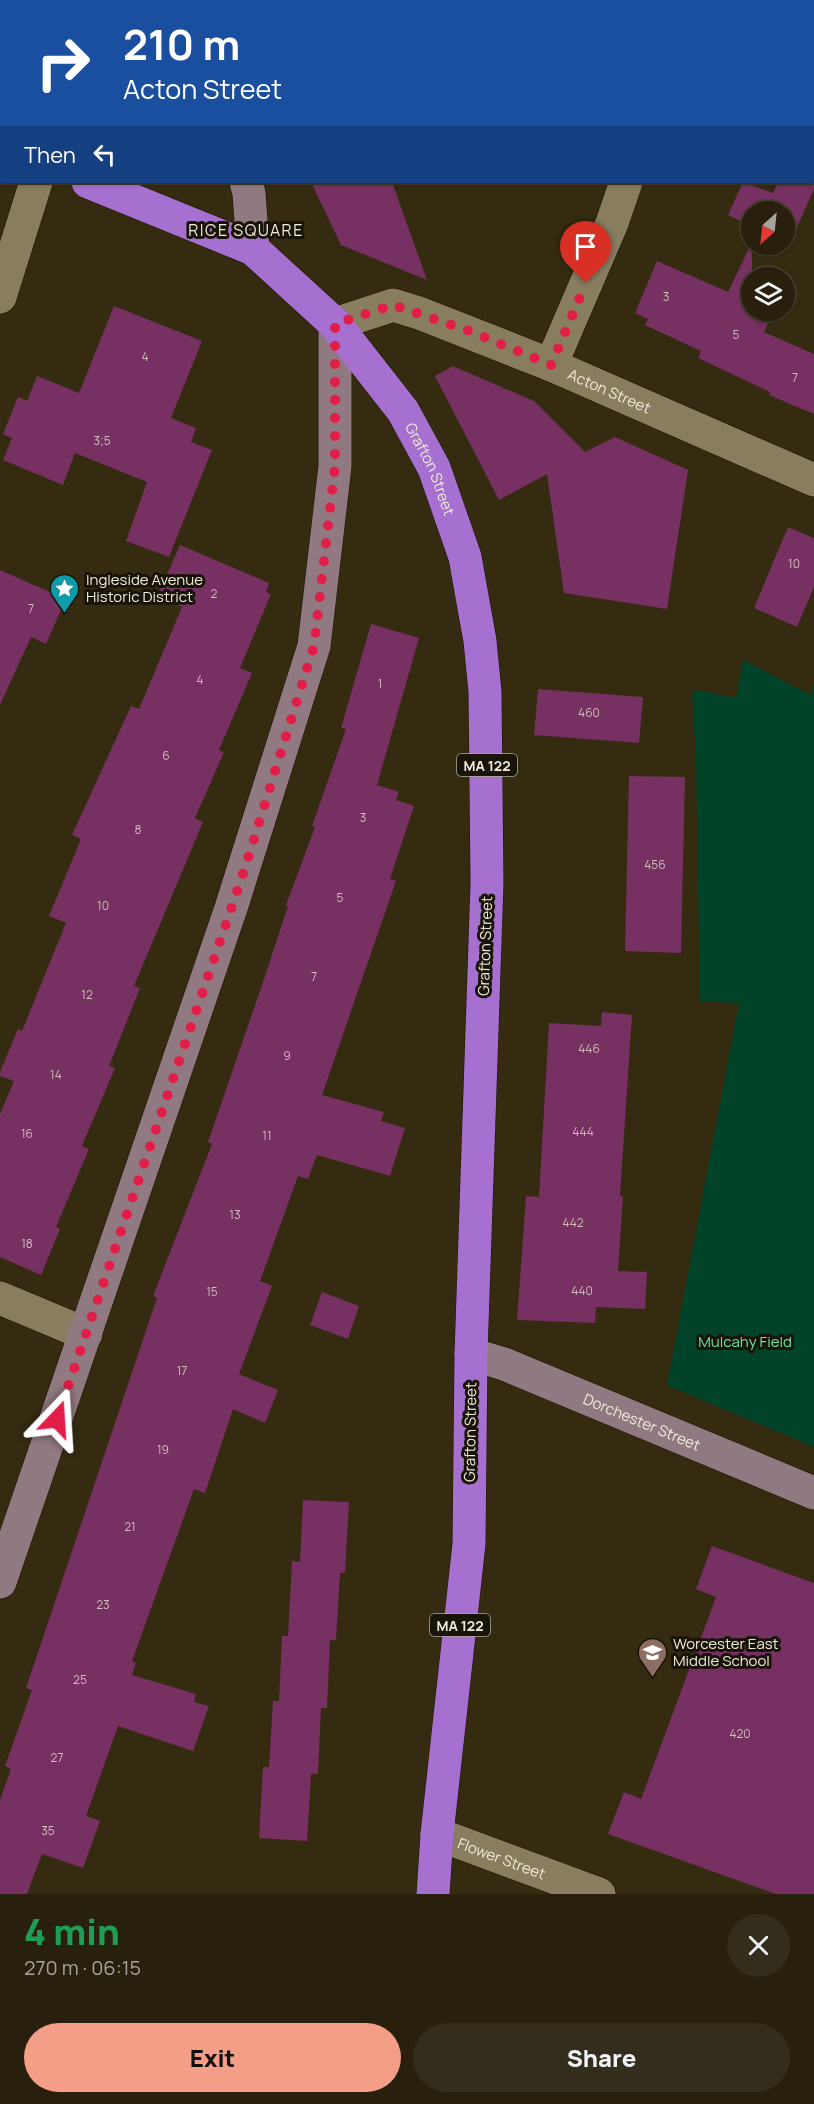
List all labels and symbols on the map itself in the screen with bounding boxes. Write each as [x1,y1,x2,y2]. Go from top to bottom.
north arrow [741,201,795,255]
district label: RICE SQUARE [188,219,304,241]
pin [560,221,611,283]
house number: 3 [663,288,669,305]
house number: 5 [733,326,740,343]
house number: 4 [141,348,149,365]
street label: Acton Street [565,363,654,418]
house number: 7 [792,369,798,386]
street label: Grafton Street [401,419,460,518]
house number: 3;5 [93,432,111,449]
house number: 10 [788,555,800,572]
place label: Ingleside Avenue Historic District [86,569,203,607]
place icon: Ingleside Avenue Historic District [49,572,81,614]
house number: 2 [211,585,218,602]
house number: 7 [28,600,34,617]
house number: 4 [196,671,204,688]
house number: 1 [378,675,382,692]
house number: 460 [578,704,600,721]
house number: 6 [162,747,170,764]
road number: MA 122 [457,754,517,776]
house number: 3 [360,809,366,826]
house number: 8 [135,821,142,838]
house number: 456 [644,856,666,873]
house number: 5 [337,889,344,906]
street label: Grafton Street [473,896,497,996]
house number: 10 [97,897,109,914]
house number: 7 [311,968,317,985]
house number: 12 [81,986,93,1003]
house number: 446 [578,1040,600,1057]
house number: 9 [283,1047,291,1064]
house number: 14 [50,1066,62,1083]
house number: 444 [572,1123,594,1140]
house number: 16 [21,1125,33,1142]
house number: 11 [262,1127,272,1144]
house number: 13 [229,1206,241,1223]
house number: 442 [562,1214,584,1231]
house number: 18 [21,1235,33,1252]
house number: 440 [571,1282,593,1299]
house number: 15 [206,1283,218,1300]
park label: Mulcahy Field [698,1331,792,1352]
house number: 17 [177,1362,187,1379]
street label: Grafton Street [459,1382,481,1482]
position arrow [25,1387,89,1451]
street label: Dorchester Street [580,1388,704,1455]
house number: 19 [157,1441,169,1458]
house number: 21 [124,1518,136,1535]
house number: 23 [96,1596,110,1613]
road number: MA 122 [430,1614,490,1636]
place label: Worcester East Middle School [673,1633,779,1671]
school or university icon: Worcester East Middle School [636,1636,668,1678]
house number: 25 [73,1671,87,1688]
house number: 420 [729,1725,751,1742]
house number: 27 [51,1749,63,1766]
house number: 35 [41,1822,55,1839]
street label: Flower Street [455,1832,549,1884]

